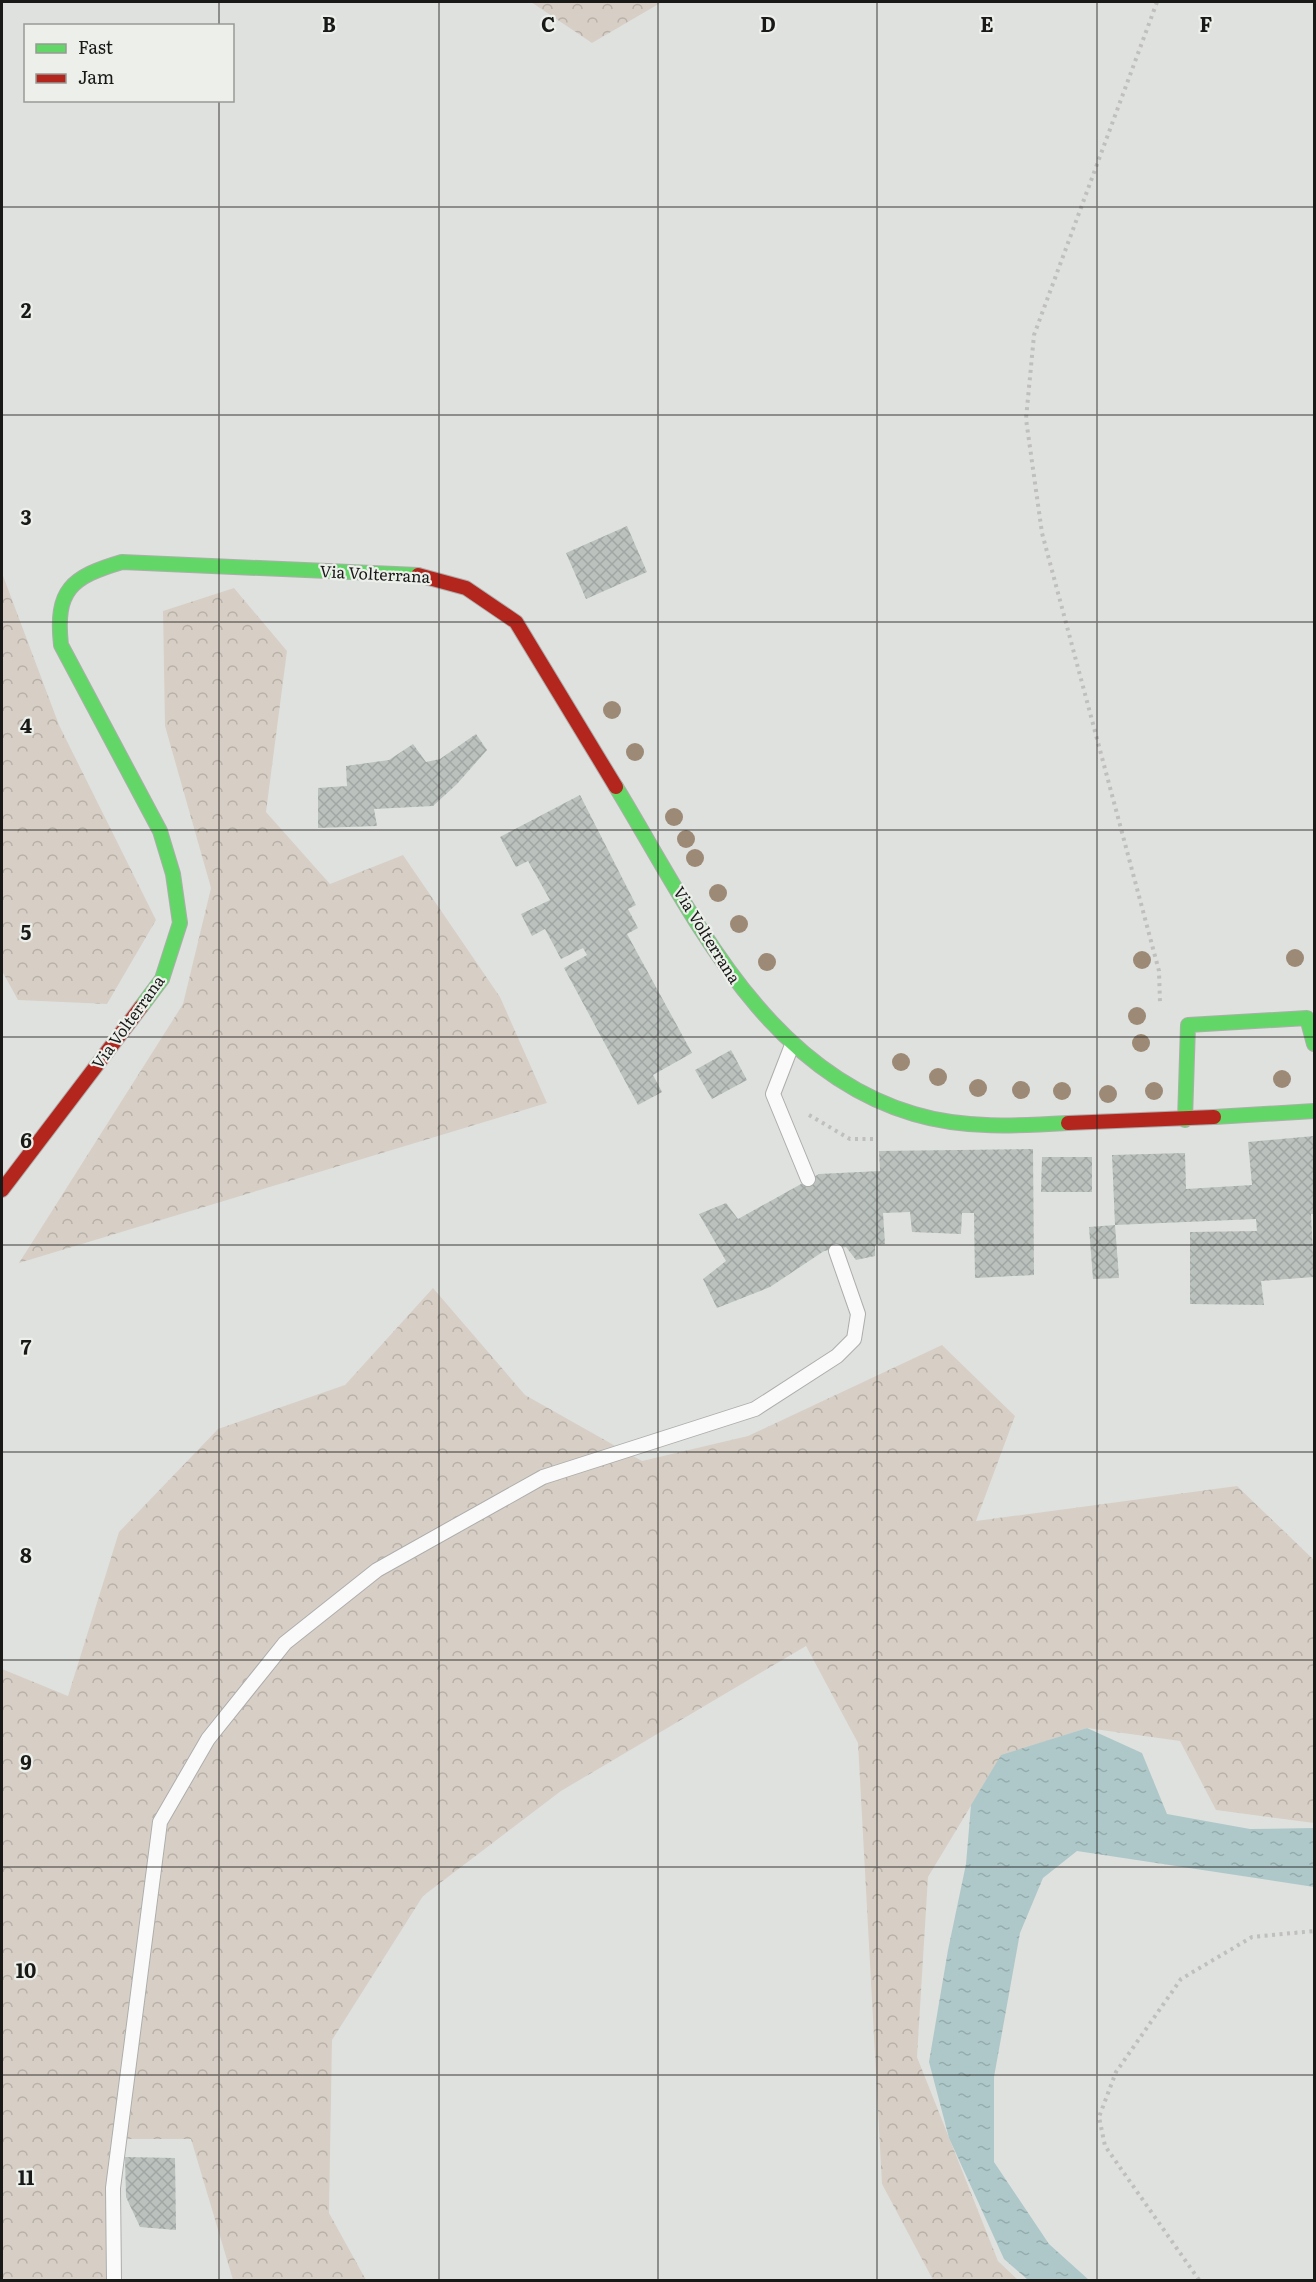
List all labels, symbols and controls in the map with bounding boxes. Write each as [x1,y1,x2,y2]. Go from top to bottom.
text: B [322,8,336,38]
text: C [541,8,555,38]
text: D [760,8,776,38]
text: E [980,8,994,38]
text: F [1200,8,1213,38]
legend [24,24,234,102]
text: Fast [78,33,114,60]
text: Jam [78,63,114,90]
text: 2 [21,294,32,324]
text: 3 [20,501,32,531]
street label: Via Volterrana [319,558,431,588]
text: 4 [20,709,32,739]
street label: Via Volterrana [668,881,748,988]
text: 5 [21,916,32,946]
street label: Via Volterrana [85,969,170,1073]
text: 6 [20,1124,32,1154]
text: 7 [21,1331,32,1361]
text: 8 [20,1539,32,1569]
text: 9 [20,1746,32,1776]
text: 10 [16,1954,36,1984]
text: 11 [18,2161,34,2191]

